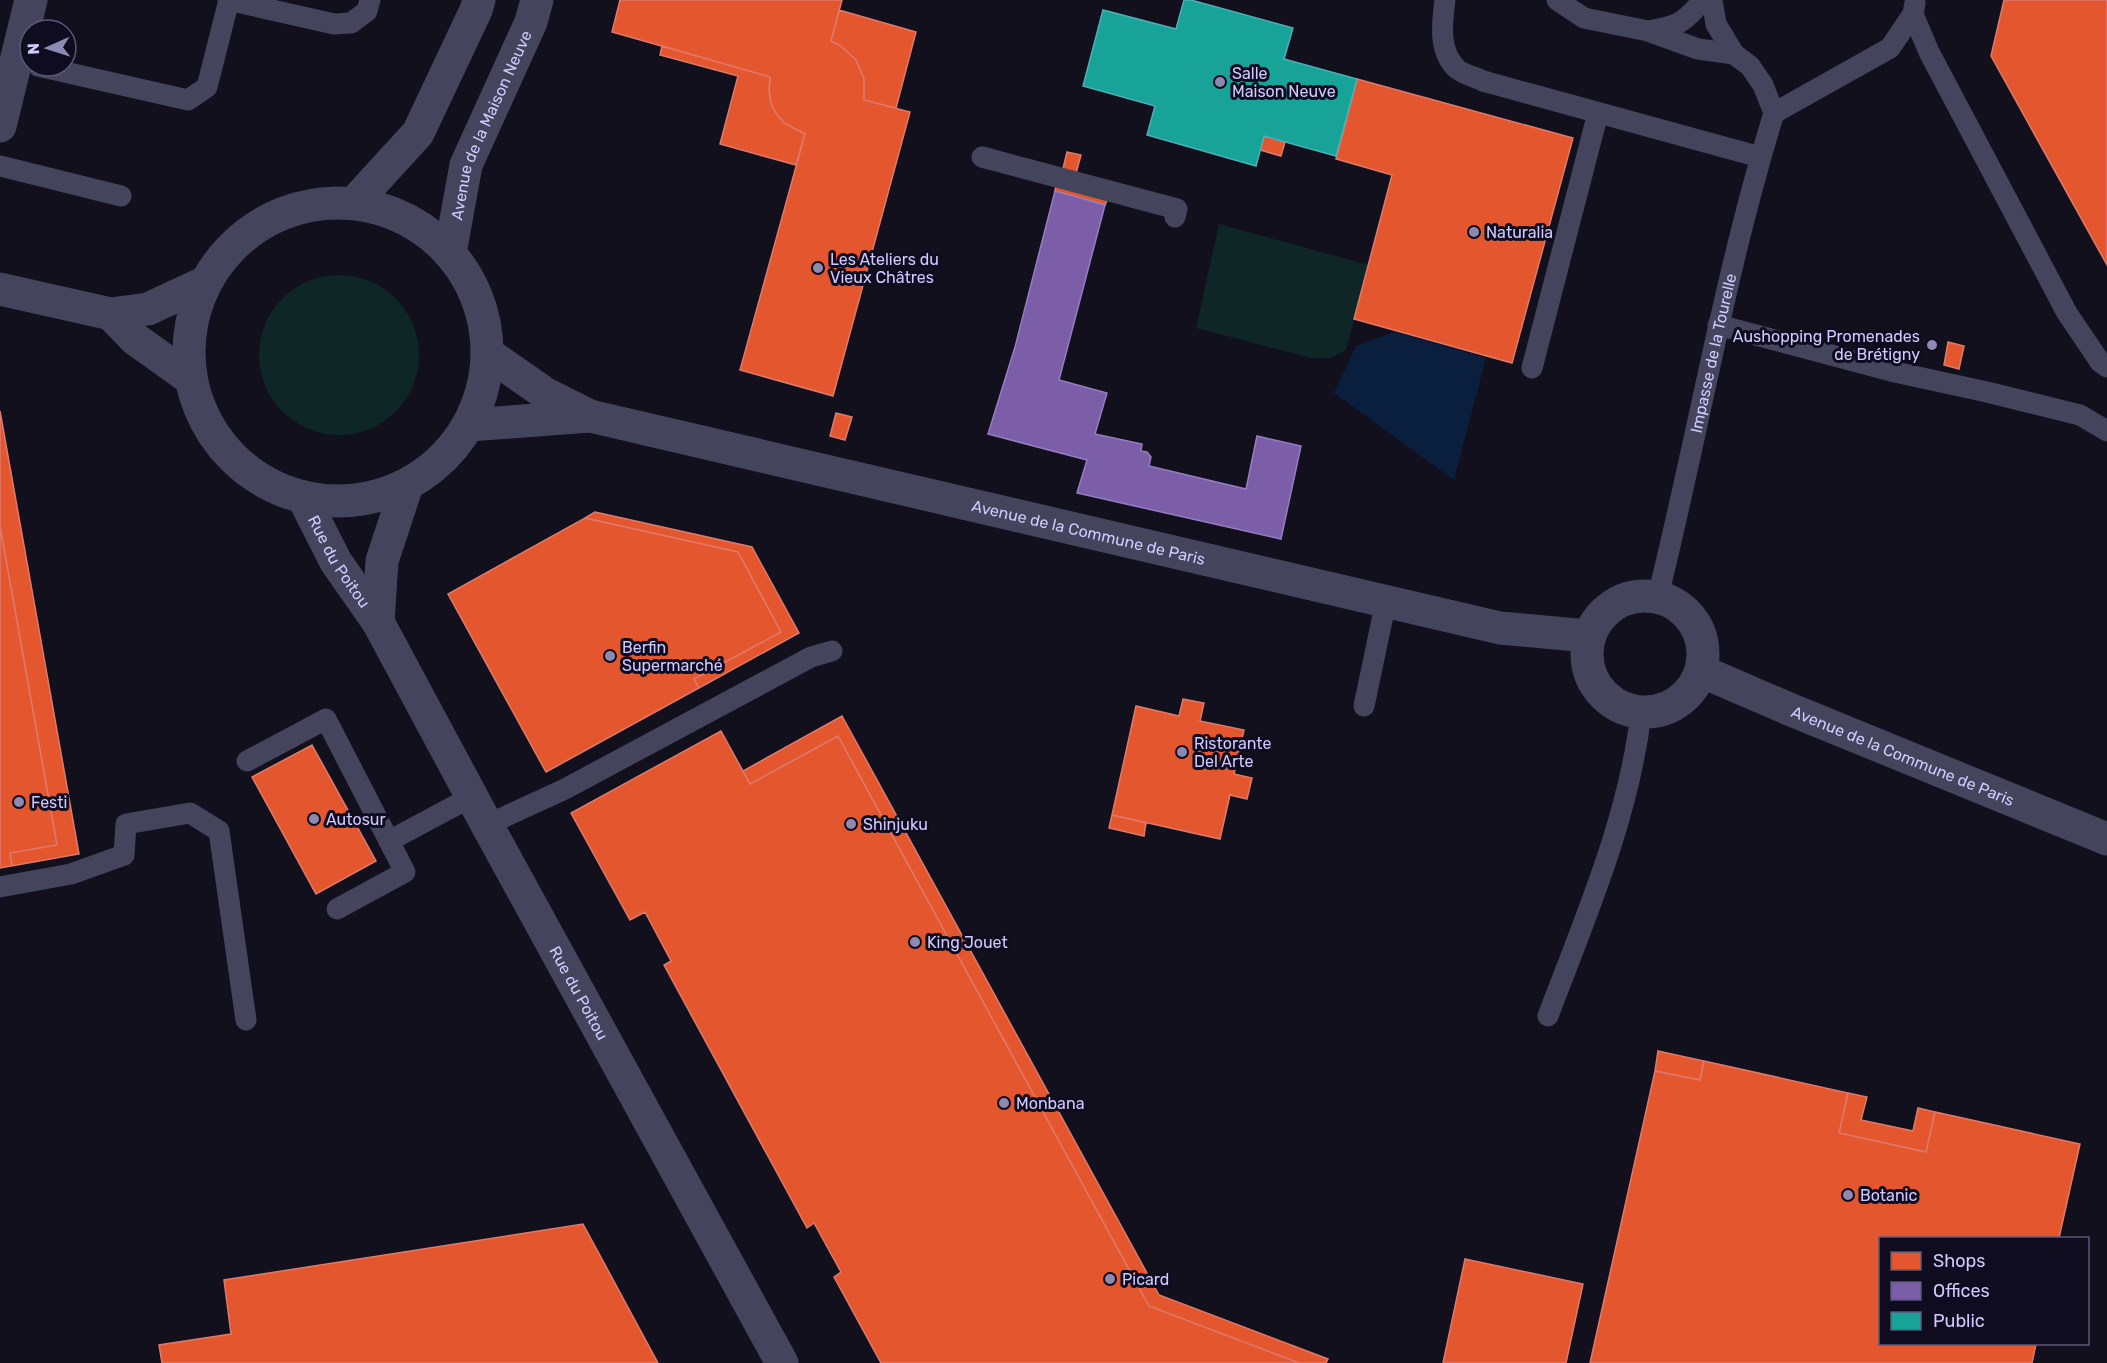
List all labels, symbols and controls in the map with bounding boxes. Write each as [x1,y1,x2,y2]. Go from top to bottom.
north arrow [18,18,78,78]
street label: Avenue de la Maison Neuve [447,27,535,222]
text: N [24,43,43,55]
place label: Salle Maison Neuve [1232,64,1336,101]
marker: Salle Maison Neuve [1213,75,1227,89]
place label: Naturalia [1486,223,1553,242]
marker: Naturalia [1467,225,1481,239]
place label: Les Ateliers du Vieux Châtres [830,250,939,287]
marker: Les Ateliers du Vieux Châtres [811,261,825,275]
street label: Impasse de la Tourelle [1686,271,1740,435]
place label: Aushopping Promenades de Brétigny [1733,327,1920,364]
marker: Aushopping Promenades de Brétigny [1925,338,1939,352]
street label: Avenue de la Commune de Paris [970,496,1207,569]
street label: Rue du Poitou [304,512,374,611]
place label: Berfin Supermarché [622,638,723,675]
marker: Berfin Supermarché [603,649,617,663]
street label: Avenue de la Commune de Paris [1789,702,2017,810]
place label: Ristorante Del Arte [1194,734,1272,771]
marker: Ristorante Del Arte [1175,745,1189,759]
place label: Festi [31,793,67,812]
marker: Festi [12,795,26,809]
place label: Autosur [326,810,386,829]
marker: Autosur [307,812,321,826]
place label: Shinjuku [863,815,928,834]
marker: Shinjuku [844,817,858,831]
place label: King Jouet [927,933,1008,952]
marker: King Jouet [908,935,922,949]
street label: Rue du Poitou [546,943,612,1043]
place label: Monbana [1016,1094,1084,1113]
marker: Monbana [997,1096,1011,1110]
place label: Botanic [1860,1186,1917,1205]
marker: Botanic [1841,1188,1855,1202]
legend [1879,1237,2089,1345]
text: Shops [1933,1250,1985,1272]
place label: Picard [1122,1270,1169,1289]
marker: Picard [1103,1272,1117,1286]
text: Offices [1933,1280,1990,1302]
text: Public [1933,1310,1985,1332]

